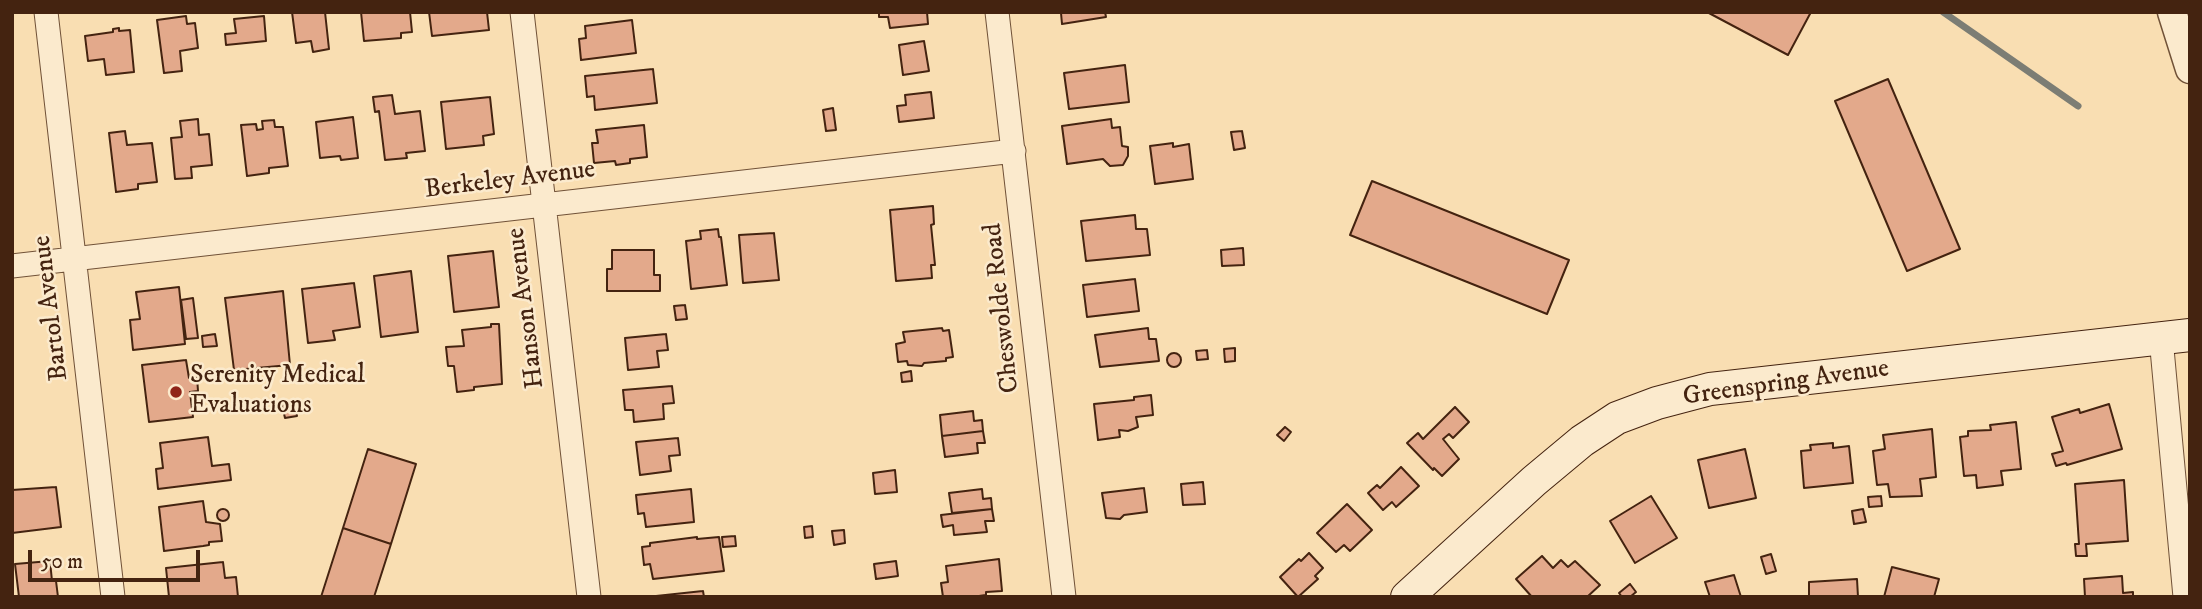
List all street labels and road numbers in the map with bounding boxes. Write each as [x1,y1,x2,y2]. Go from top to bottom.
street label: Berkeley Avenue [423,155,597,207]
street label: Cheswolde Road [979,222,1027,394]
street label: Hanson Avenue [502,226,552,390]
street label: Bartol Avenue [28,233,76,383]
street label: Greenspring Avenue [1681,354,1891,414]

